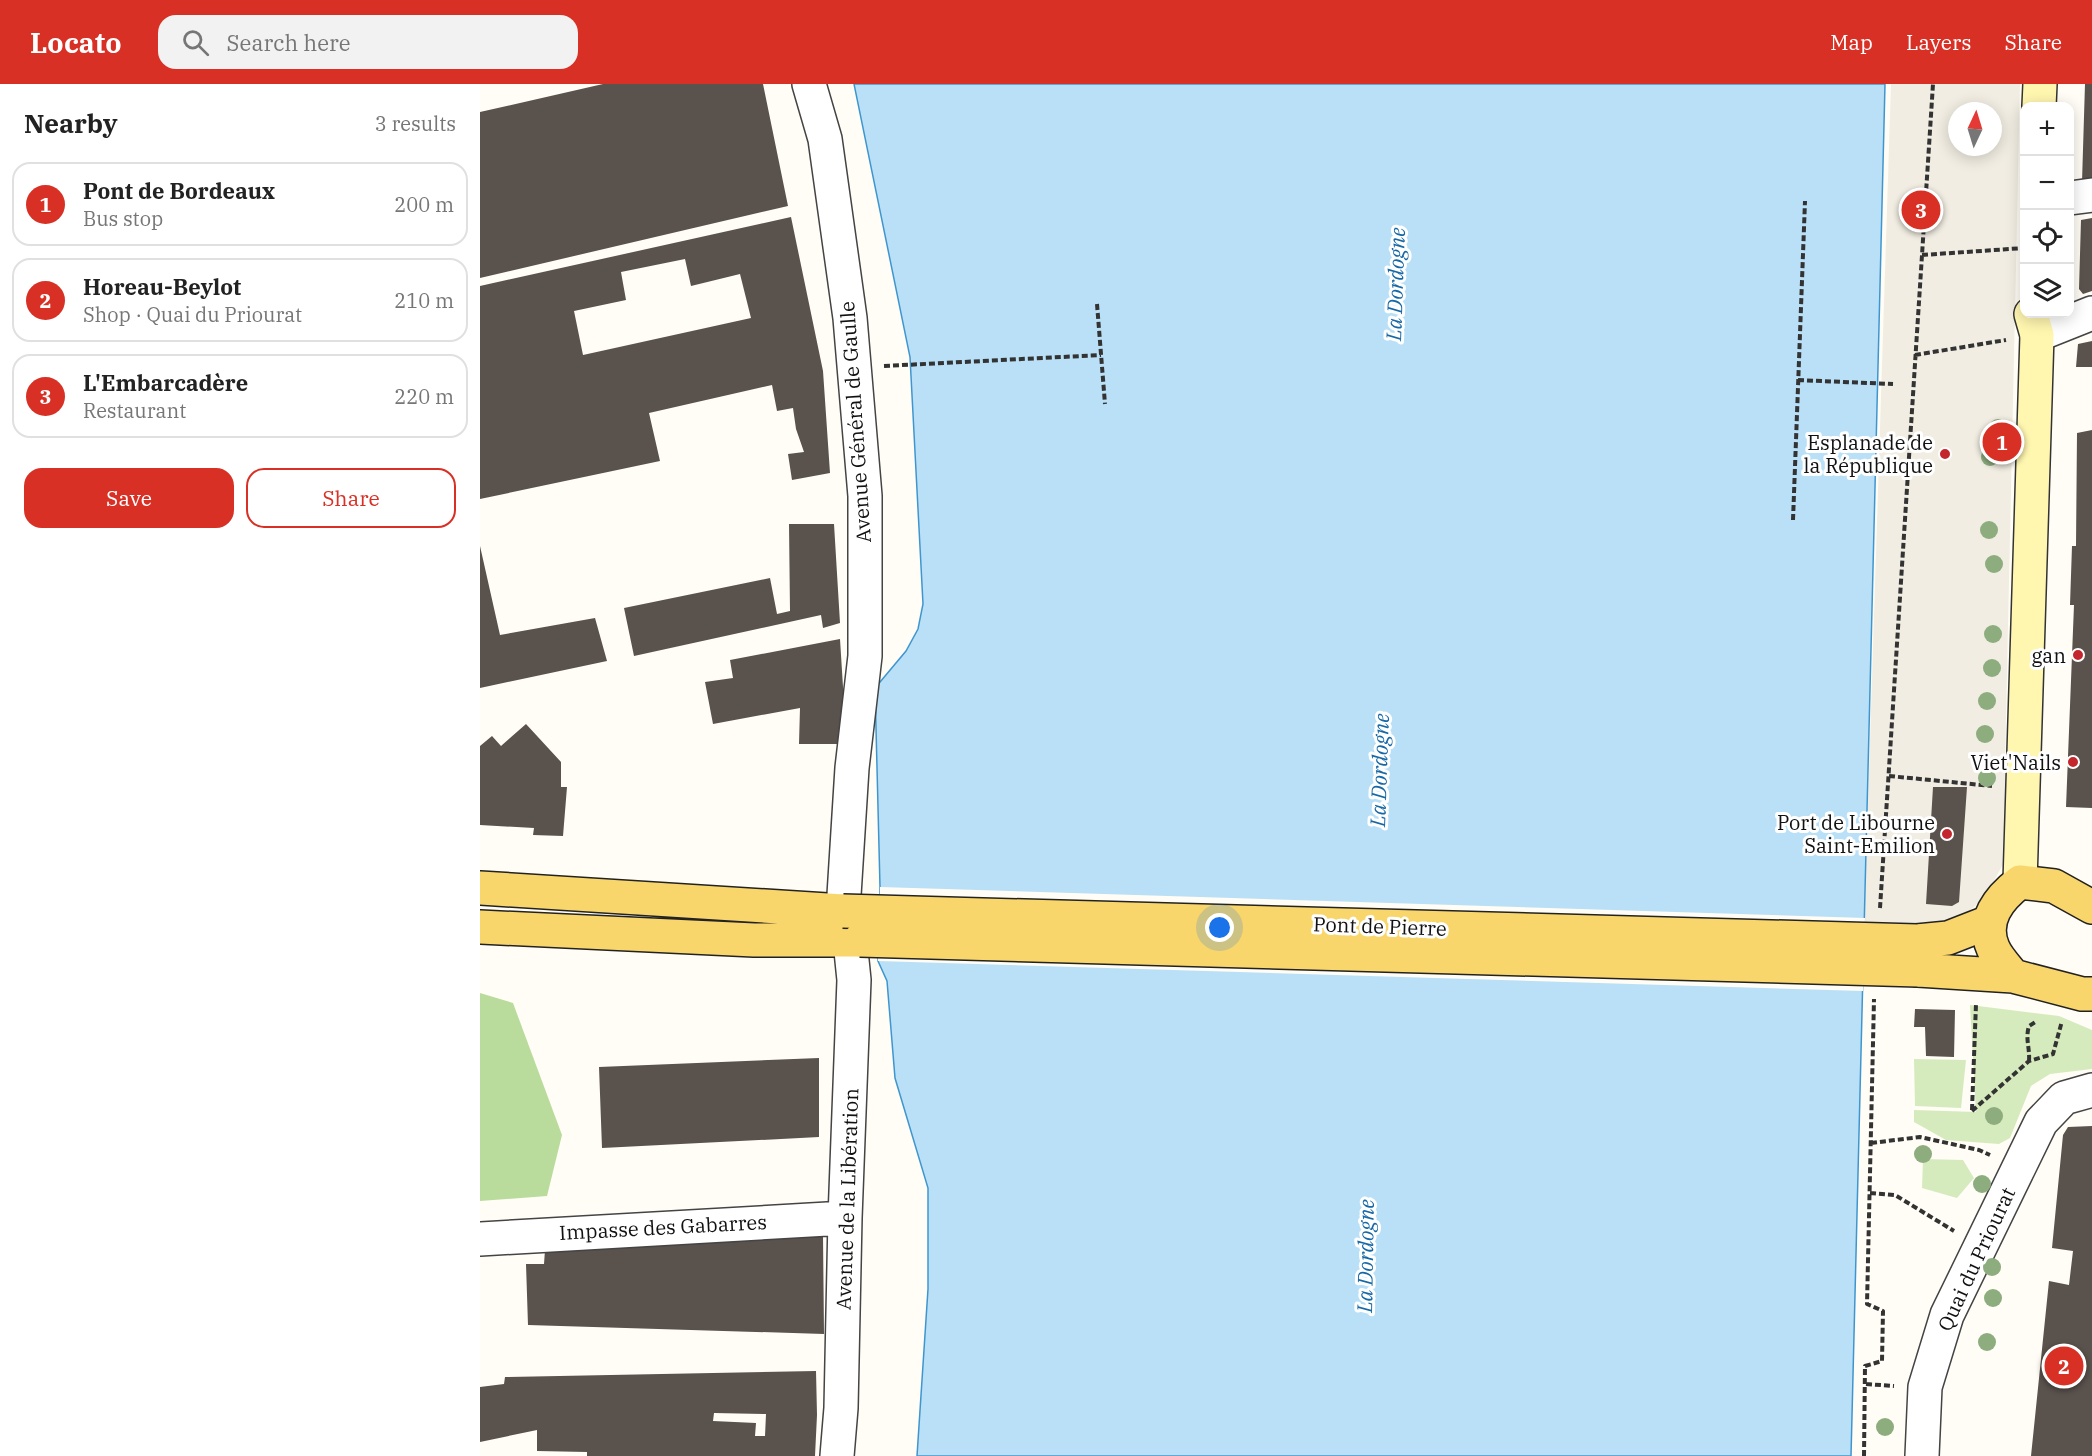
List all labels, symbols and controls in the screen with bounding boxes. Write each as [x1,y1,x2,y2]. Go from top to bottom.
search box [158,15,578,69]
text: Locato [30,24,122,61]
icon: search [179,26,212,59]
text: Search here [227,28,351,57]
text: Map [1830,28,1873,56]
text: Layers [1906,28,1972,56]
text: Share [2005,28,2062,56]
north arrow [1948,102,2002,156]
map controls [2020,102,2074,318]
button: + [2020,102,2074,156]
text: Nearby [24,106,118,140]
text: 3 results [375,110,456,137]
button: − [2020,156,2074,210]
text: Pont de Bordeaux [83,176,275,205]
pin: 3 [1902,188,1940,232]
text: 1 [40,191,52,218]
text: 200 m [394,191,454,218]
text: Bus stop [83,205,163,232]
button: locate [2020,210,2074,264]
water label: La Dordogne [1379,226,1411,342]
button: layers [2020,264,2074,318]
text: Horeau-Beylot [83,272,241,301]
text: 2 [40,287,52,314]
text: 210 m [394,287,454,314]
street label: Avenue Général de Gaulle [833,300,877,544]
text: Shop · Quai du Priourat [83,301,302,328]
text: L'Embarcadère [83,368,248,397]
text: 3 [40,383,52,410]
text: 220 m [394,383,454,410]
text: Restaurant [83,397,186,424]
pin: 1 [1982,420,2021,464]
place label: Esplanade de la République [1804,429,1933,479]
marker: Esplanade de la République [1938,447,1952,461]
button: Save [24,468,234,528]
button: Share [246,468,456,528]
place label: gan [2031,642,2066,669]
marker: gan [2071,648,2085,662]
water label: La Dordogne [1363,712,1395,828]
place label: Viet'Nails [1970,749,2061,776]
marker: Viet'Nails [2066,755,2080,769]
place label: Port de Libourne Saint-Emilion [1777,809,1935,859]
marker: Port de Libourne Saint-Emilion [1940,827,1954,841]
street label: Pont de Pierre [1313,910,1447,942]
your location [1205,913,1234,942]
street label: Avenue de la Libération [830,1087,864,1310]
street label: Quai du Priourat [1931,1183,2021,1335]
water label: La Dordogne [1350,1198,1380,1314]
street label: Impasse des Gabarres [558,1208,768,1246]
pin: 2 [2044,1344,2084,1388]

